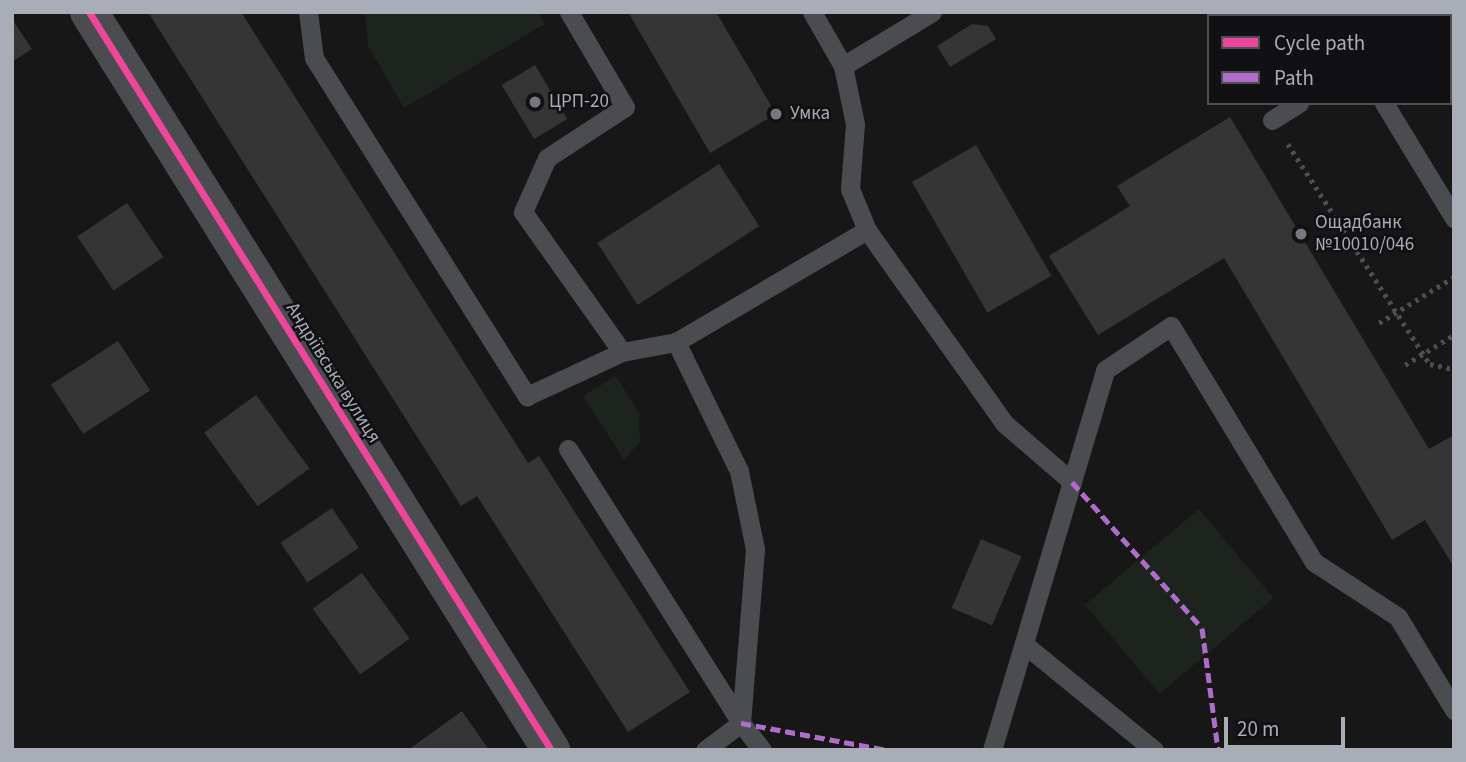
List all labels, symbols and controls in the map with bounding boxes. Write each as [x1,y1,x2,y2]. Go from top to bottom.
legend [1207,14,1452,105]
text: Cycle path [1274,28,1365,58]
text: Path [1274,63,1314,93]
place label: ЦРП-20 [549,91,609,113]
marker: ЦРП-20 [527,94,543,110]
place label: Умка [790,103,830,125]
marker: Умка [768,106,784,122]
place label: Ощадбанк №10010/046 [1315,212,1414,256]
marker: Ощадбанк №10010/046 [1293,226,1309,242]
street label: Андріївська вулиця [281,299,385,447]
scale bar [1228,702,1349,746]
text: 20 m [1237,714,1279,744]

